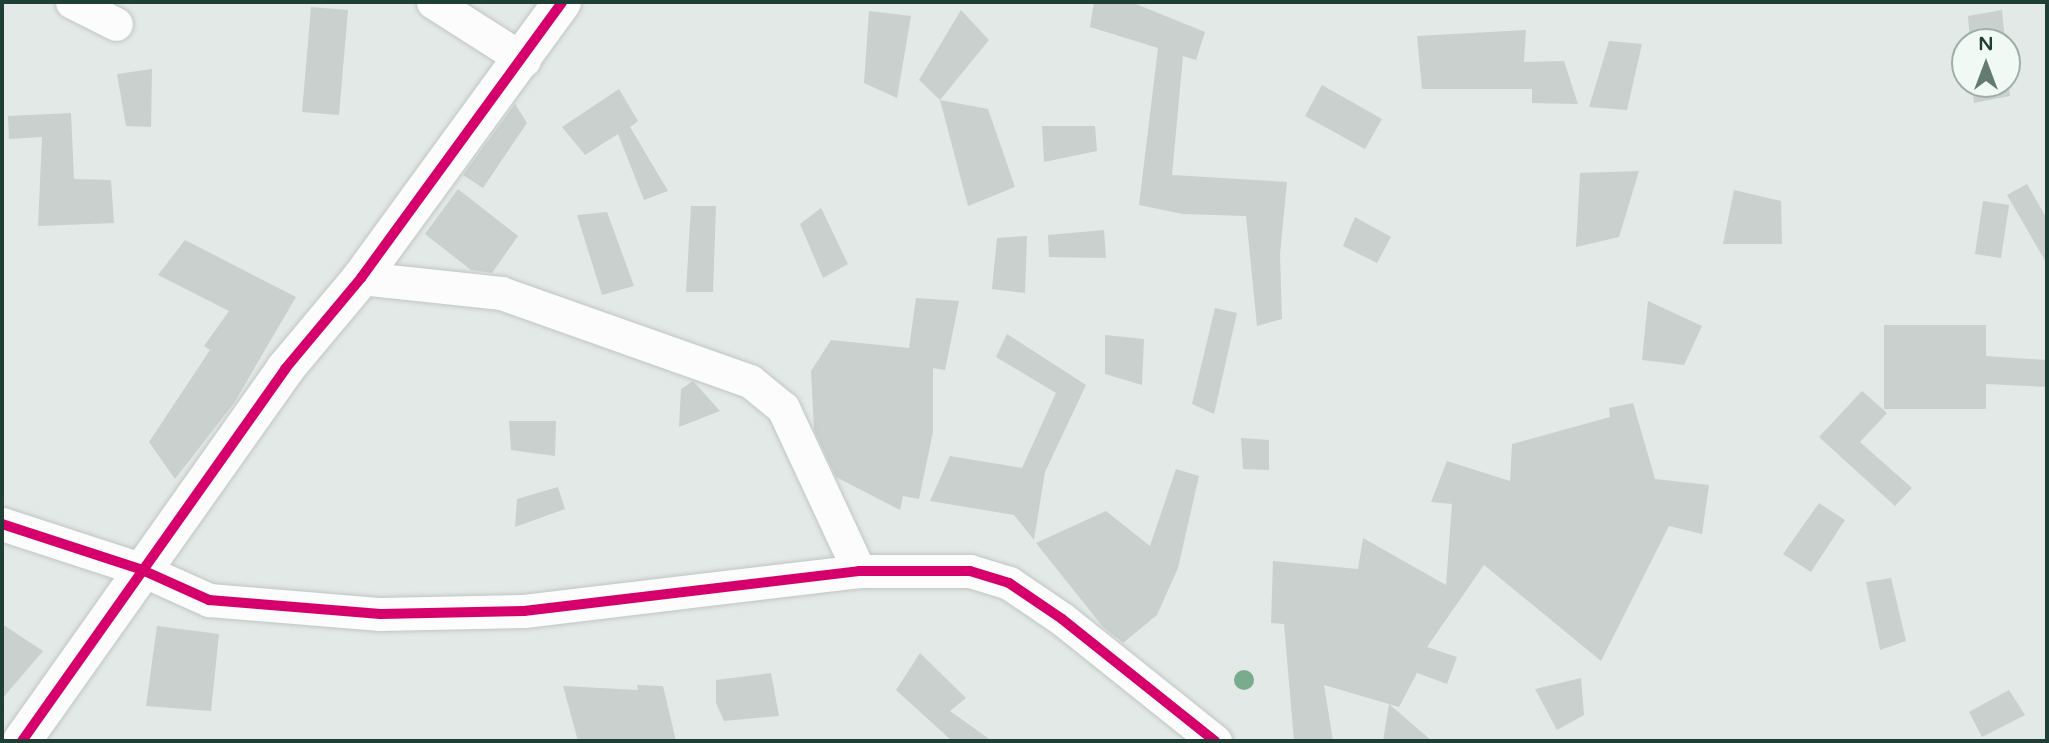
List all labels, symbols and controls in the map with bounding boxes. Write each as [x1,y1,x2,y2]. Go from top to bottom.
north arrow [1951,28,2021,98]
text: N [1978,33,1994,55]

